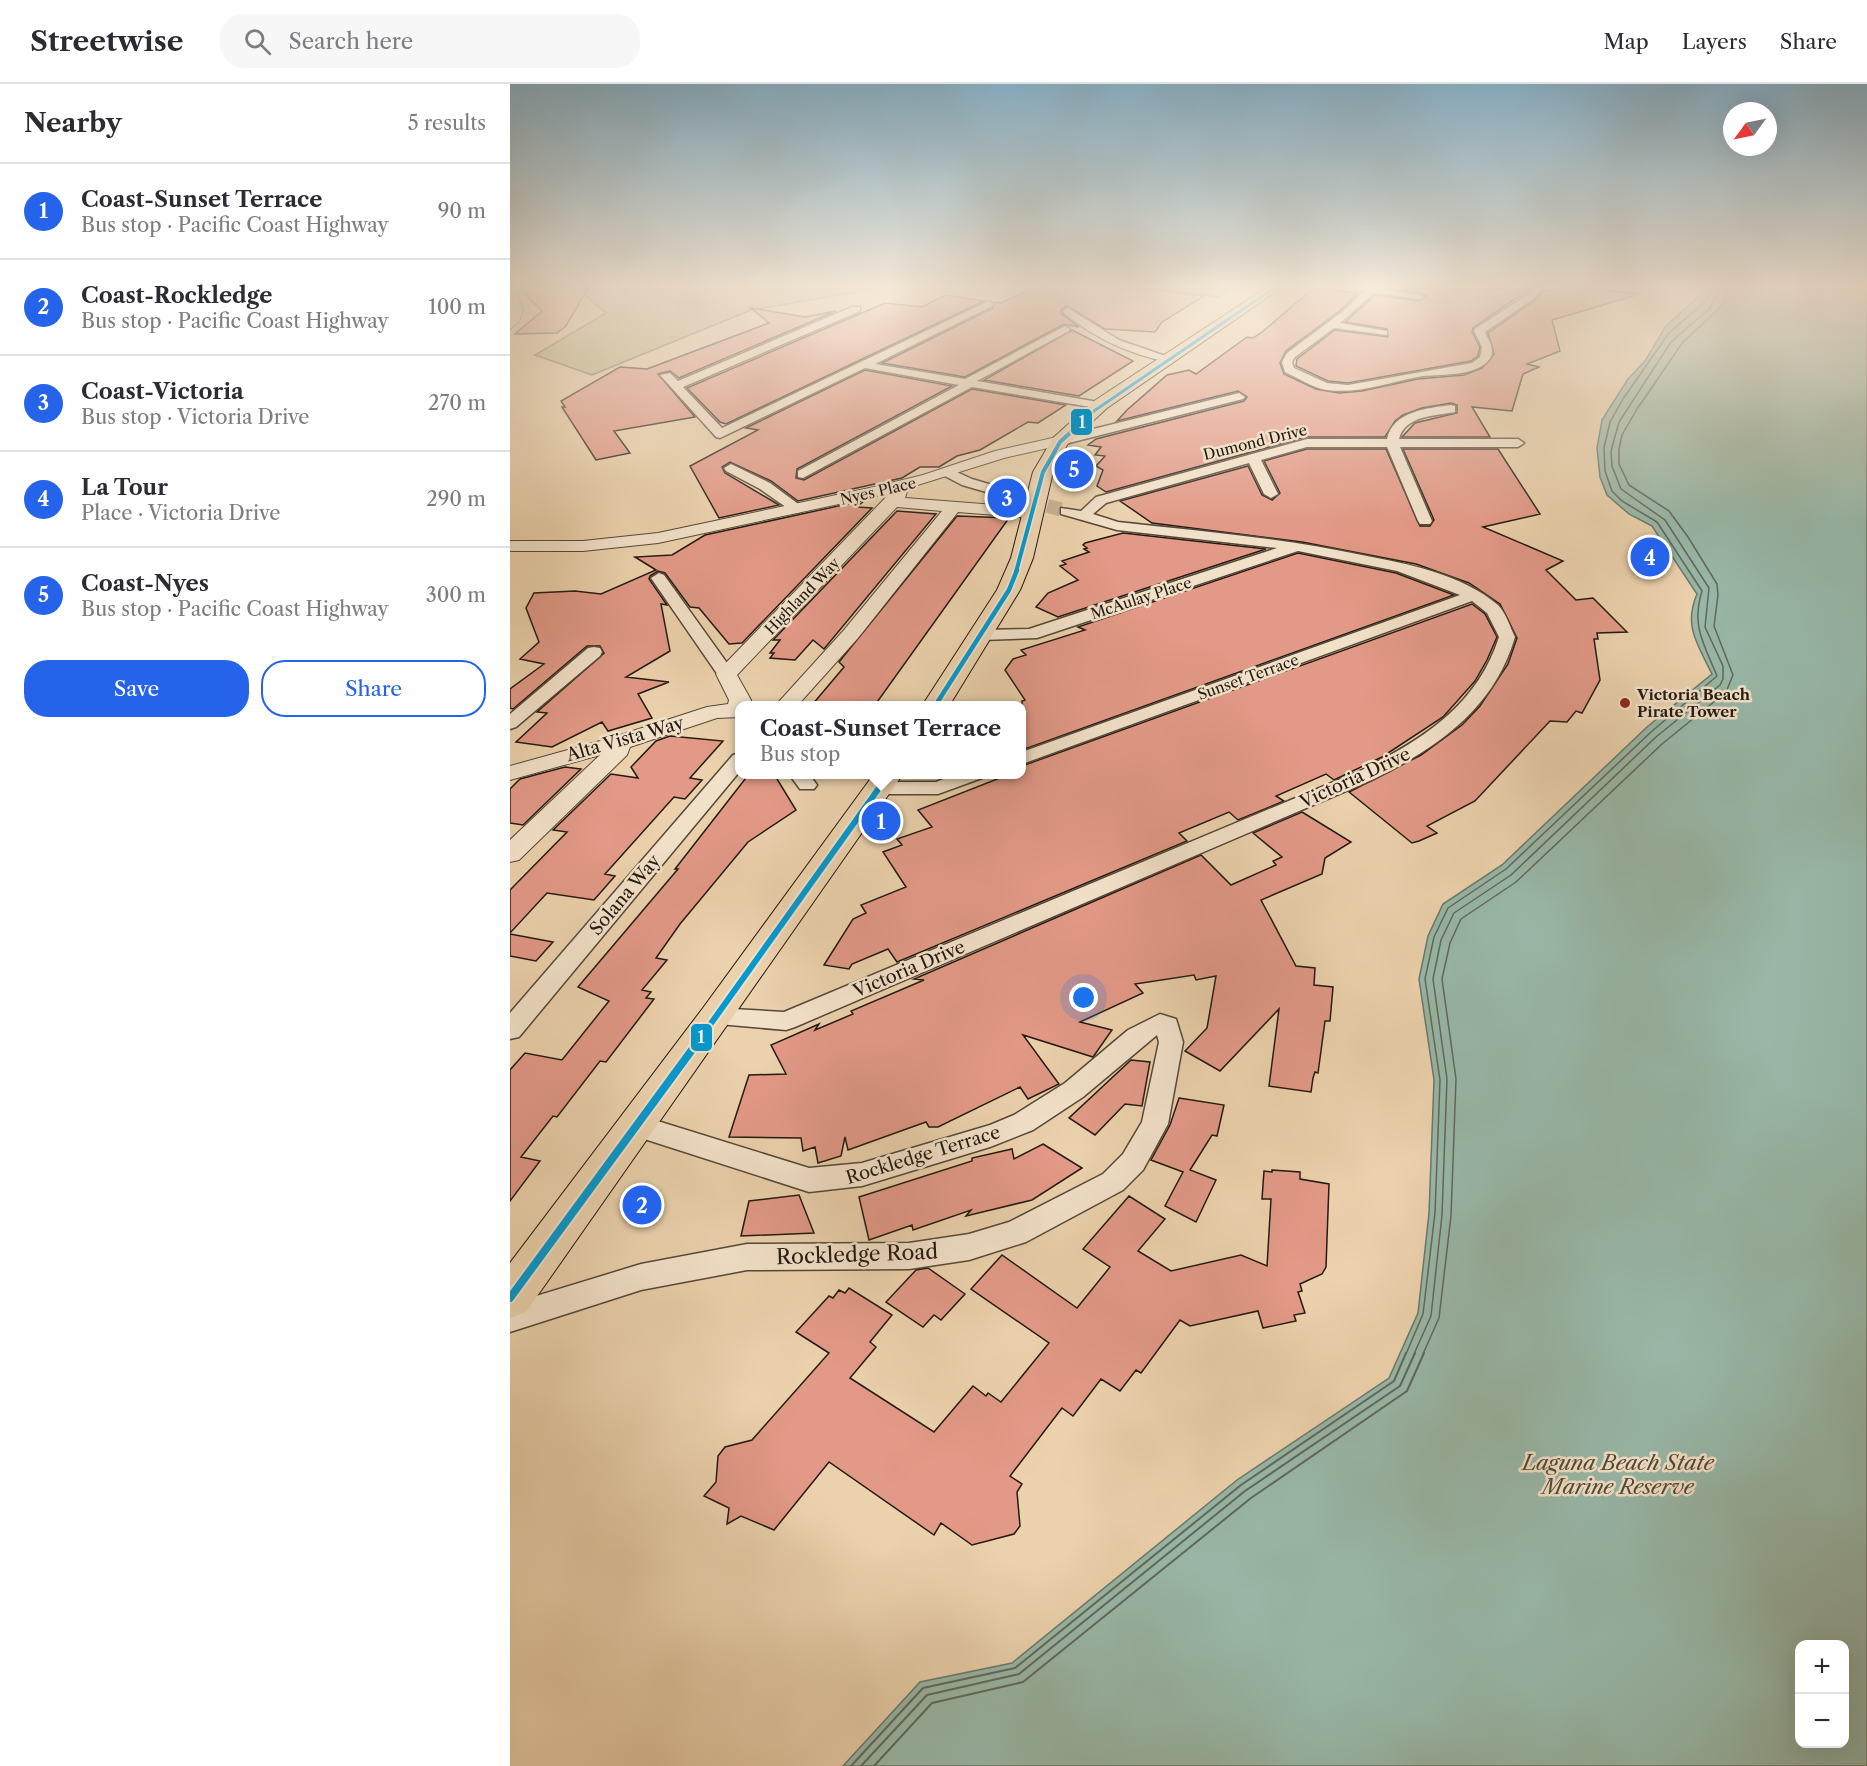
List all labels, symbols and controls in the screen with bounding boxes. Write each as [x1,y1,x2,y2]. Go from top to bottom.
search box [220,14,640,68]
text: Streetwise [30,24,184,58]
icon: search [241,25,274,58]
text: Search here [289,28,413,55]
text: Map [1604,29,1649,54]
text: Layers [1682,29,1747,54]
text: Share [1780,29,1837,54]
north arrow [1723,102,1777,156]
text: Nearby [24,107,122,139]
text: 5 results [408,111,486,135]
text: Coast-Sunset Terrace [81,186,322,213]
text: 1 [39,199,48,223]
text: 90 m [438,199,486,223]
text: Bus stop · Pacific Coast Highway [81,213,389,237]
text: Coast-Rockledge [81,282,272,309]
text: 2 [38,295,49,319]
text: 100 m [428,295,486,319]
text: Bus stop · Pacific Coast Highway [81,309,389,333]
text: Coast-Victoria [81,378,244,405]
text: 3 [38,391,49,415]
text: 270 m [428,391,486,415]
text: Bus stop · Victoria Drive [81,405,310,429]
line badge: 1 [1070,408,1093,436]
text: 1 [1078,412,1086,432]
street label: Dumond Drive [1201,420,1309,464]
pin: 5 [1054,446,1094,492]
street label: Nyes Place [838,473,918,509]
text: La Tour [81,474,168,501]
pin: 3 [988,476,1026,520]
text: 4 [38,487,49,511]
text: 290 m [426,487,486,511]
text: Place · Victoria Drive [81,501,280,525]
pin: 4 [1630,534,1670,580]
street label: Highland Way [760,553,844,639]
text: Coast-Nyes [81,570,209,597]
street label: McAulay Place [1088,573,1194,623]
text: 5 [38,583,49,607]
text: 300 m [426,583,486,607]
text: Bus stop · Pacific Coast Highway [81,597,389,621]
street label: Sunset Terrace [1195,650,1301,704]
button: Save [24,660,249,717]
button: Share [261,660,486,717]
place label: Victoria Beach Pirate Tower [1636,685,1751,721]
marker: Victoria Beach Pirate Tower [1618,696,1632,710]
popup [735,701,1026,779]
street label: Alta Vista Way [563,711,687,767]
text: Coast-Sunset Terrace [760,715,1001,742]
text: Bus stop [760,742,840,766]
street label: Victoria Drive [1295,743,1414,814]
pin: 1 [862,798,901,844]
street label: Solana Way [585,849,666,940]
street label: Victoria Drive [849,936,968,1003]
your location [1069,983,1098,1012]
line badge: 1 [690,1023,713,1052]
text: 1 [697,1027,705,1047]
street label: Rockledge Terrace [843,1121,1003,1189]
pin: 2 [622,1182,662,1228]
street label: Rockledge Road [775,1239,939,1269]
park label: Laguna Beach State Marine Reserve [1520,1450,1715,1499]
map controls [1795,1640,1849,1748]
button: + [1795,1640,1849,1694]
button: − [1795,1694,1849,1748]

